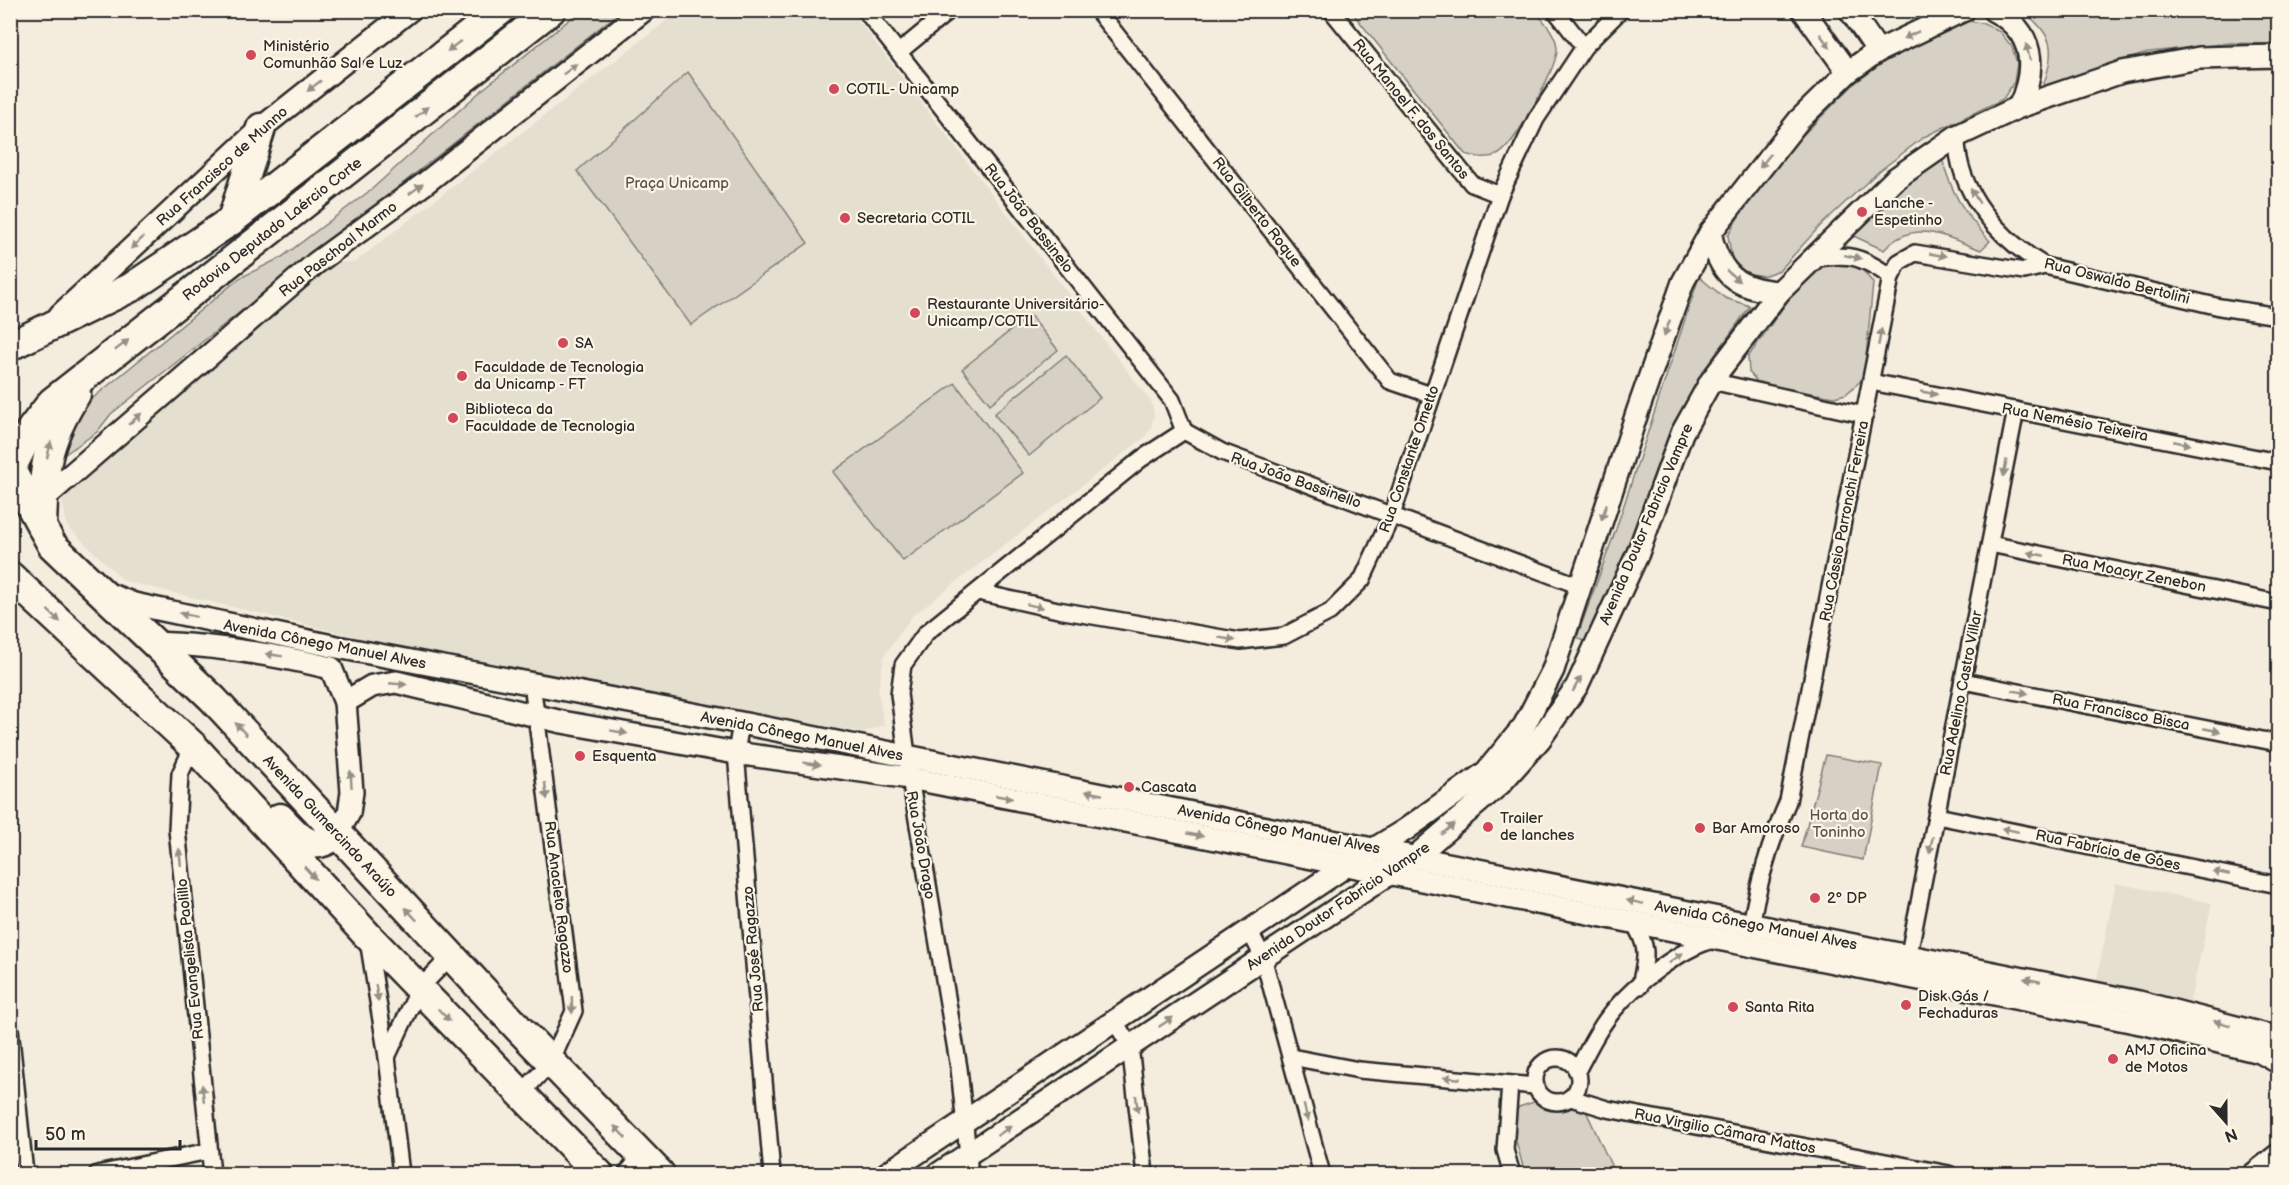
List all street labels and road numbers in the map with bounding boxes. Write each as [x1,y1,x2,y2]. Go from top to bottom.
street label: Rua Manoel F. dos Santos [1348,35,1474,184]
street label: Rua Francisco de Munno [153,102,292,230]
street label: Rodovia Deputado Laércio Corte [179,153,366,305]
street label: Rua Gilberto Roque [1208,153,1306,271]
street label: Rua João Bassinelo [980,160,1077,277]
street label: Rua Paschoal Marmo [275,197,401,301]
street label: Rua Oswaldo Bertolini [2042,254,2192,309]
street label: Rua Constante Ometto [1375,383,1444,535]
street label: Rua Nemésio Teixeira [2000,399,2150,446]
street label: Rua Cássio Parronchi Ferreira [1816,419,1873,623]
street label: Avenida Doutor Fabricio Vampre [1595,420,1698,628]
street label: Rua João Bassinello [1228,448,1364,513]
street label: Rua Moacyr Zenebon [2060,550,2208,597]
street label: Rua Adelino Castro Villar [1936,609,1987,777]
street label: Avenida Cônego Manuel Alves [222,616,428,674]
street label: Rua Francisco Bisca [2051,690,2191,735]
street label: Avenida Cônego Manuel Alves [699,708,905,766]
street label: Avenida Gumercindo Araújo [259,751,401,902]
street label: Rua João Drago [902,789,939,901]
street label: Avenida Cônego Manuel Alves [1176,801,1382,859]
street label: Rua Anacleto Ragazzo [540,820,577,974]
street label: Rua Fabrício de Góes [2034,826,2183,875]
street label: Avenida Doutor Fabricio Vampre [1243,838,1434,975]
street label: Rua Evangelista Paolillo [173,877,208,1040]
street label: Rua José Ragazzo [739,885,768,1013]
street label: Avenida Cônego Manuel Alves [1653,897,1859,955]
street label: Rua Virgilio Câmara Mattos [1633,1105,1818,1159]

